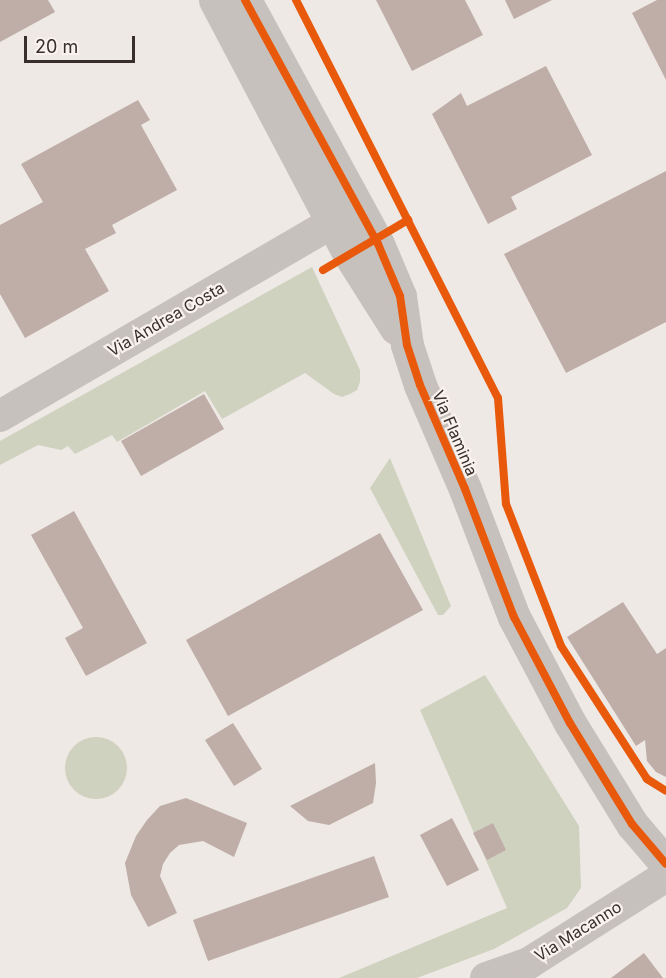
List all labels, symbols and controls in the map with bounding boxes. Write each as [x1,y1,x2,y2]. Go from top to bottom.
scale bar [27,24,138,62]
text: 20 m [35,36,78,57]
street label: Via Andrea Costa [104,278,228,360]
street label: Via Flaminia [428,387,482,479]
street label: Via Macanno [531,897,625,965]

